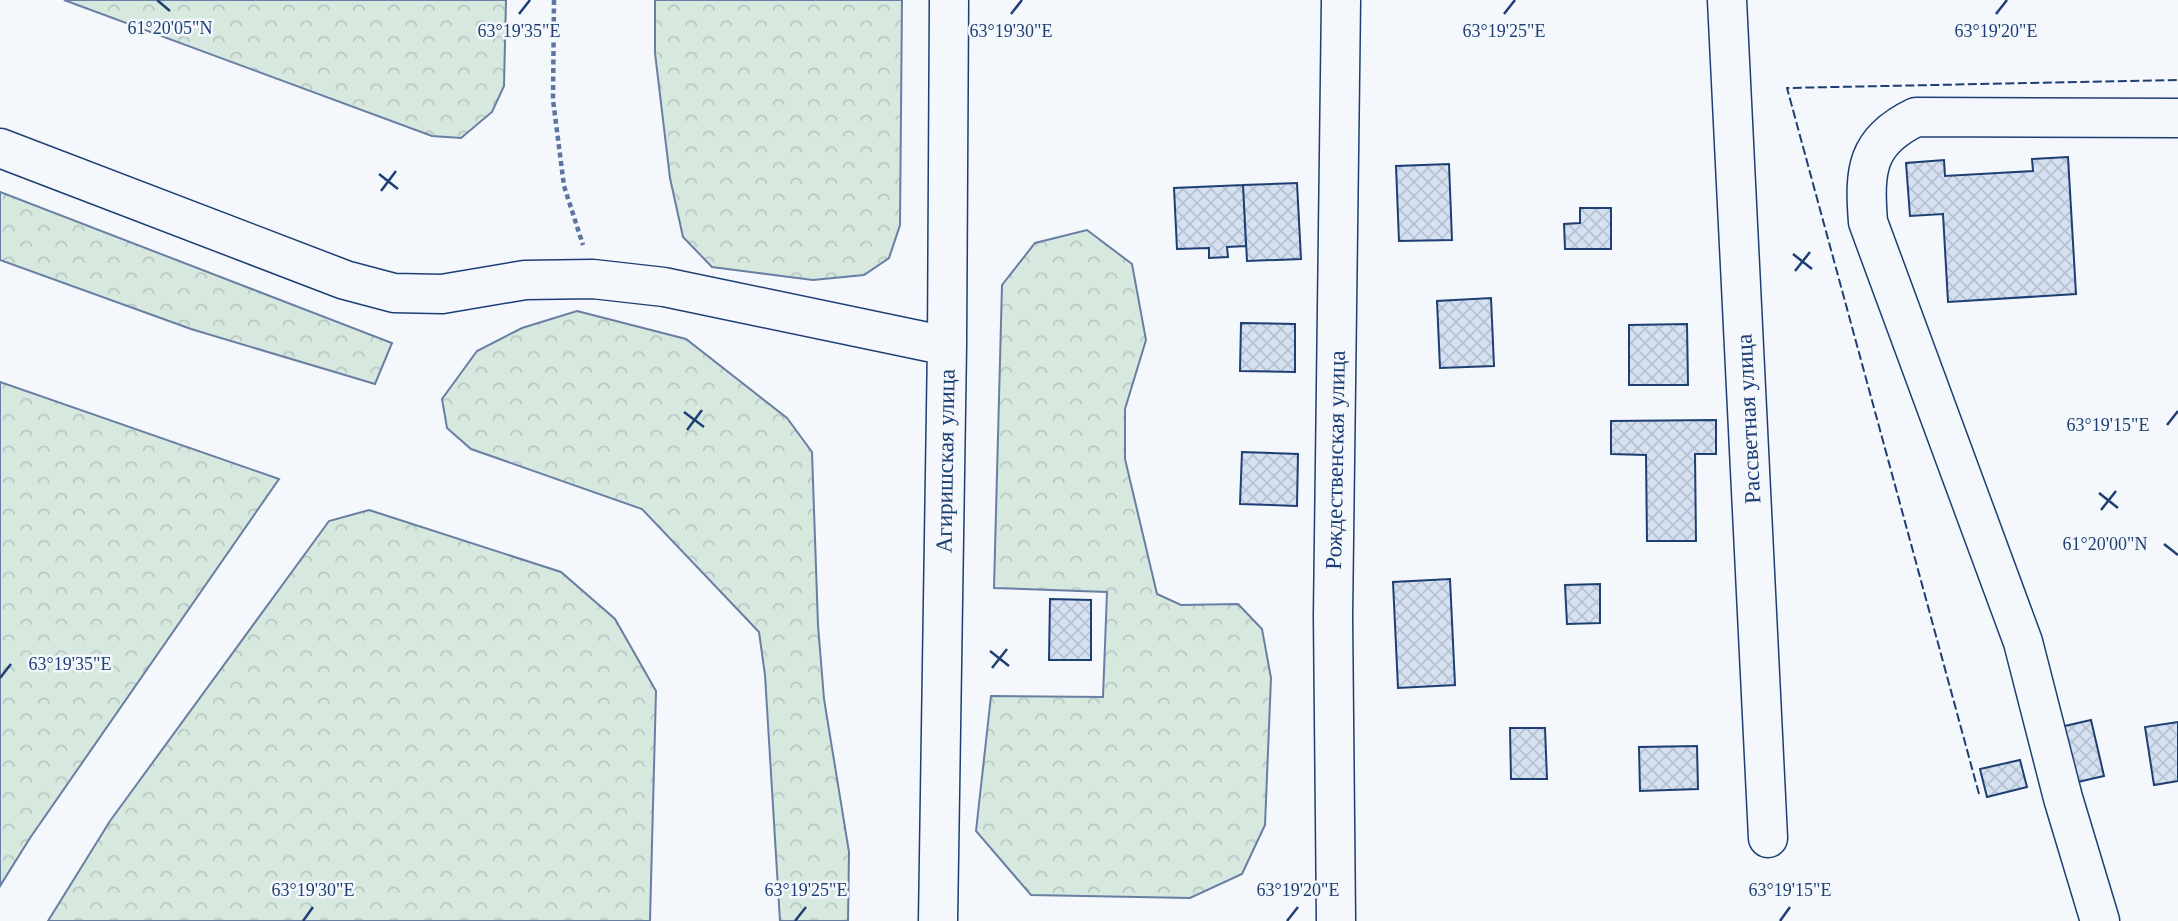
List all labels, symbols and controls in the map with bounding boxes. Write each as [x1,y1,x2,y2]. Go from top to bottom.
text: 61°20'05"N [128,18,212,38]
text: 63°19'35"E [478,21,560,41]
text: 63°19'30"E [970,21,1052,41]
text: 63°19'25"E [1463,21,1545,41]
text: 63°19'20"E [1955,21,2037,41]
street label: Рассветная улица [1732,333,1765,505]
street label: Рождественская улица [1321,350,1350,570]
street label: Агиришская улица [931,369,960,553]
text: 63°19'15"E [2067,415,2149,435]
text: 61°20'00"N [2063,534,2147,554]
text: 63°19'35"E [29,654,111,674]
text: 63°19'30"E [272,880,354,900]
text: 63°19'25"E [765,880,847,900]
text: 63°19'20"E [1257,880,1339,900]
text: 63°19'15"E [1749,880,1831,900]

